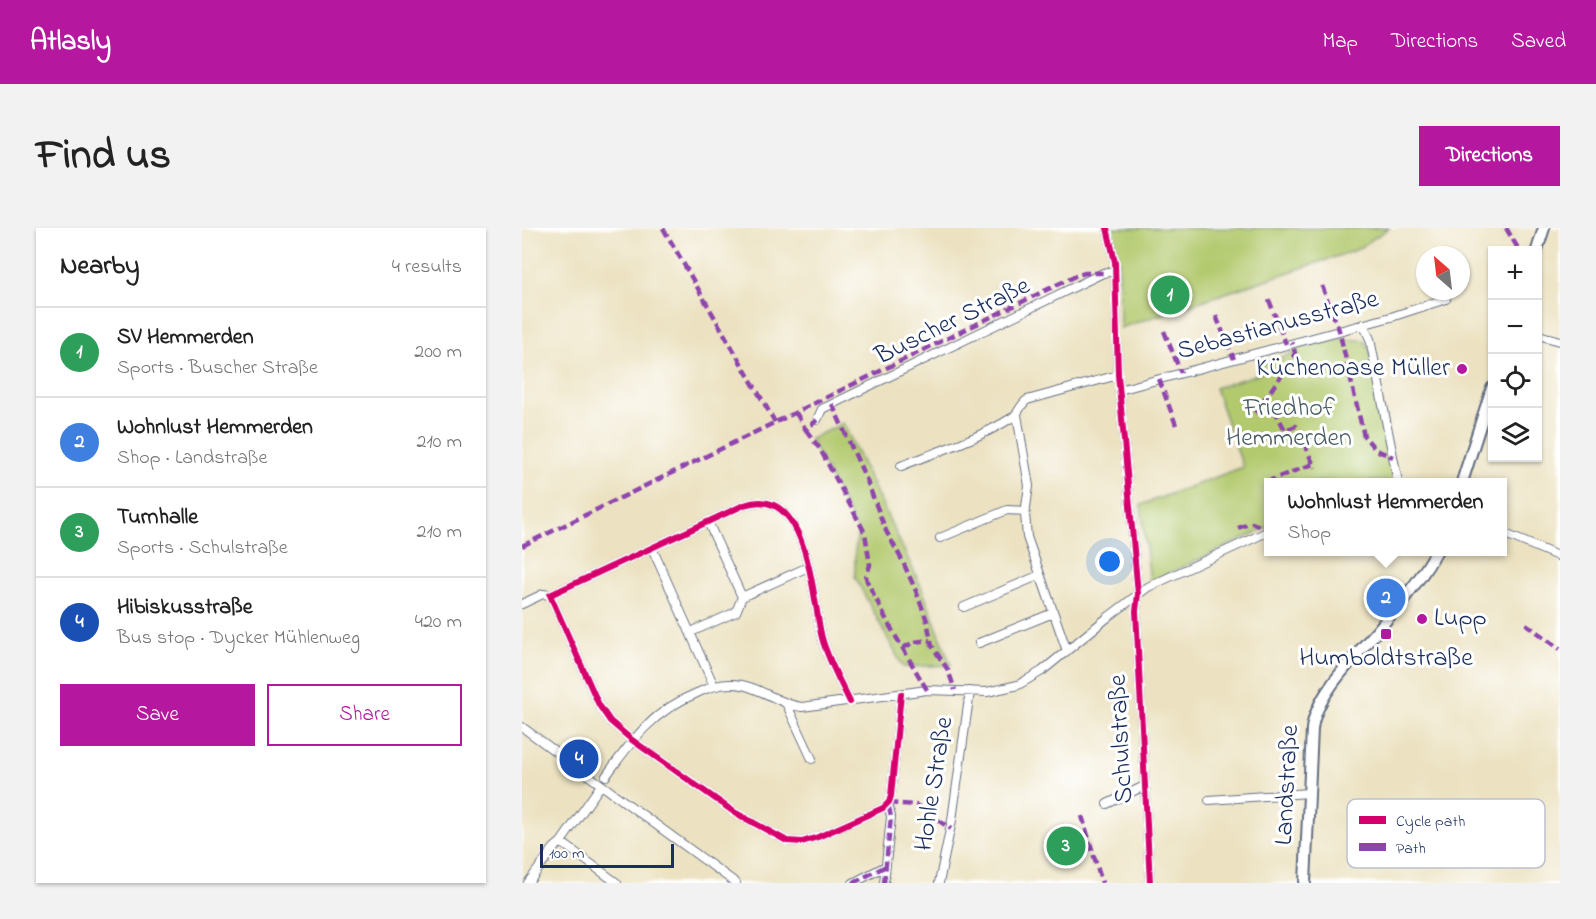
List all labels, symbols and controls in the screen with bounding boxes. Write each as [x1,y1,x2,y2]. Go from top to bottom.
text: Atlasly [30,22,111,63]
text: Map [1322,27,1358,57]
text: Directions [1391,27,1478,57]
text: Saved [1511,27,1566,57]
text: Find us [36,126,171,187]
button: Directions [1419,126,1560,186]
north arrow [1416,246,1470,300]
map controls [1488,246,1542,462]
button: + [1488,246,1542,300]
text: Nearby [60,248,139,286]
text: 4 results [392,253,462,282]
street label: Buscher Straße [868,268,1037,376]
pin: 1 [1150,272,1190,318]
street label: Sebastianusstraße [1173,281,1383,371]
button: − [1488,300,1542,354]
text: SV Hemmerden [117,322,254,354]
text: 1 [76,338,83,367]
text: 200 m [414,338,462,367]
place label: Küchenoase Müller [1256,350,1451,388]
text: Sports · Buscher Straße [117,354,318,383]
button: locate [1488,354,1542,408]
marker: Küchenoase Müller [1455,362,1469,376]
park label: Friedhof Hemmerden [1226,390,1352,458]
button: layers [1488,408,1542,462]
text: Wohnlust Hemmerden [117,412,313,444]
text: 2 [75,428,84,457]
text: 210 m [417,428,462,457]
text: Shop · Landstraße [117,444,268,473]
popup [1264,478,1507,556]
text: Wohnlust Hemmerden [1288,487,1483,519]
text: Turnhalle [117,502,198,534]
text: 3 [75,518,84,547]
text: 210 m [417,518,462,547]
text: Shop [1288,519,1331,548]
text: Sports · Schulstraße [117,534,288,563]
your location [1095,547,1124,576]
pin: 2 [1366,576,1406,620]
text: Hibiskusstraße [117,592,253,624]
place label: Lupp [1434,600,1487,638]
text: 4 [75,608,84,637]
text: 420 m [415,608,462,637]
marker: Lupp [1415,612,1429,626]
text: Bus stop · Dycker Mühlenweg [117,624,360,653]
marker: Humboldtstraße [1379,627,1393,641]
place label: Humboldtstraße [1299,640,1473,678]
street label: Schulstraße [1100,673,1144,804]
button: Save [60,684,255,746]
button: Share [267,684,462,746]
street label: Hohle Straße [906,714,964,854]
street label: Landstraße [1266,724,1310,846]
pin: 4 [560,736,598,782]
legend [1347,799,1545,868]
text: Cycle path [1396,810,1465,834]
pin: 3 [1046,824,1086,868]
text: Path [1396,837,1426,861]
scale bar [540,841,674,868]
text: 100 m [549,842,584,866]

